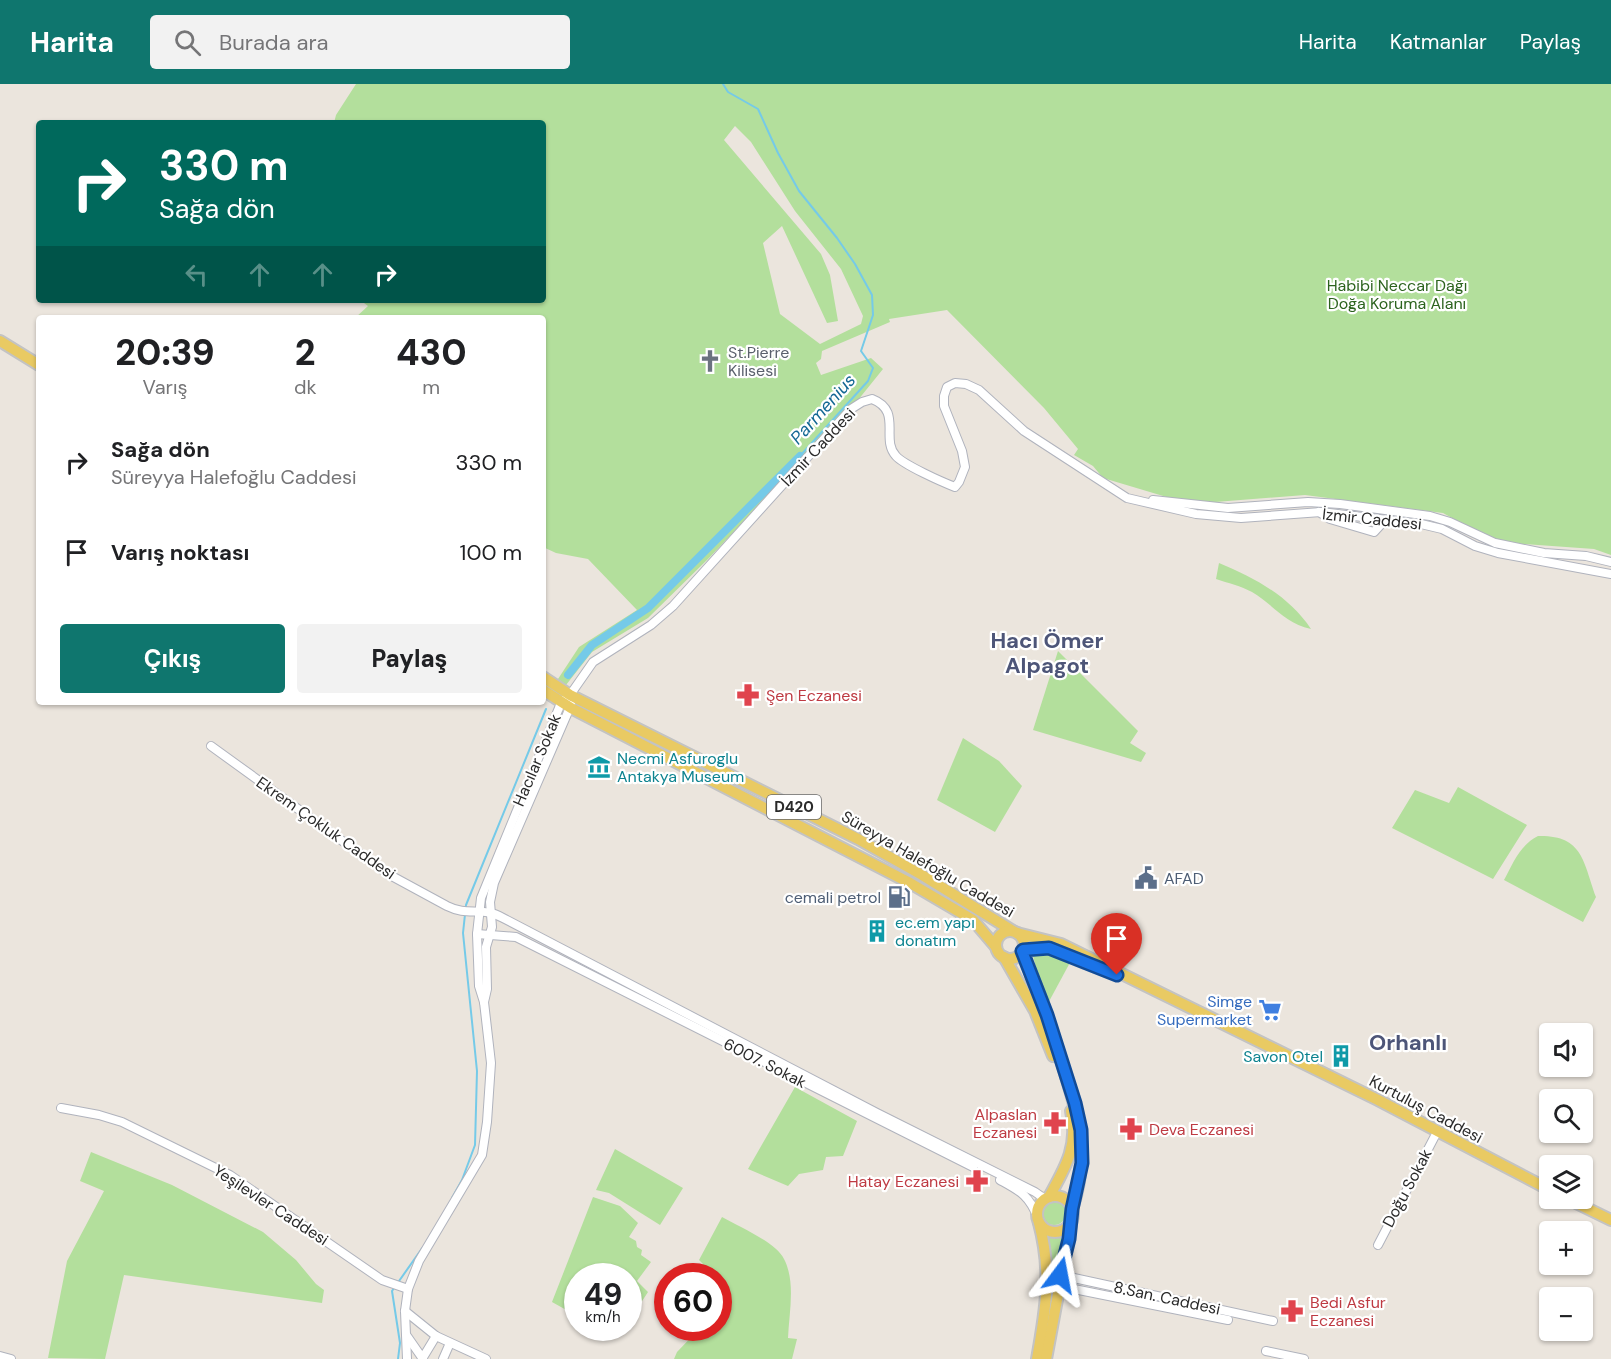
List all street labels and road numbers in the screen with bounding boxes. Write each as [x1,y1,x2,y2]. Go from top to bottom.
street label: İzmir Caddesi [776,403,860,491]
street label: İzmir Caddesi [1321,503,1423,535]
street label: Hacılar Sokak [508,711,566,809]
street label: Ekrem Çokluk Caddesi [252,772,400,884]
road number: D420 [767,795,821,819]
street label: Süreyya Halefoğlu Caddesi [838,806,1018,922]
street label: 6007. Sokak [720,1033,810,1093]
street label: Kurtuluş Caddesi [1366,1070,1486,1148]
street label: Doğu Sokak [1378,1145,1436,1231]
street label: Yeşilevler Caddesi [209,1160,333,1250]
street label: 8.San. Caddesi [1112,1276,1222,1320]

